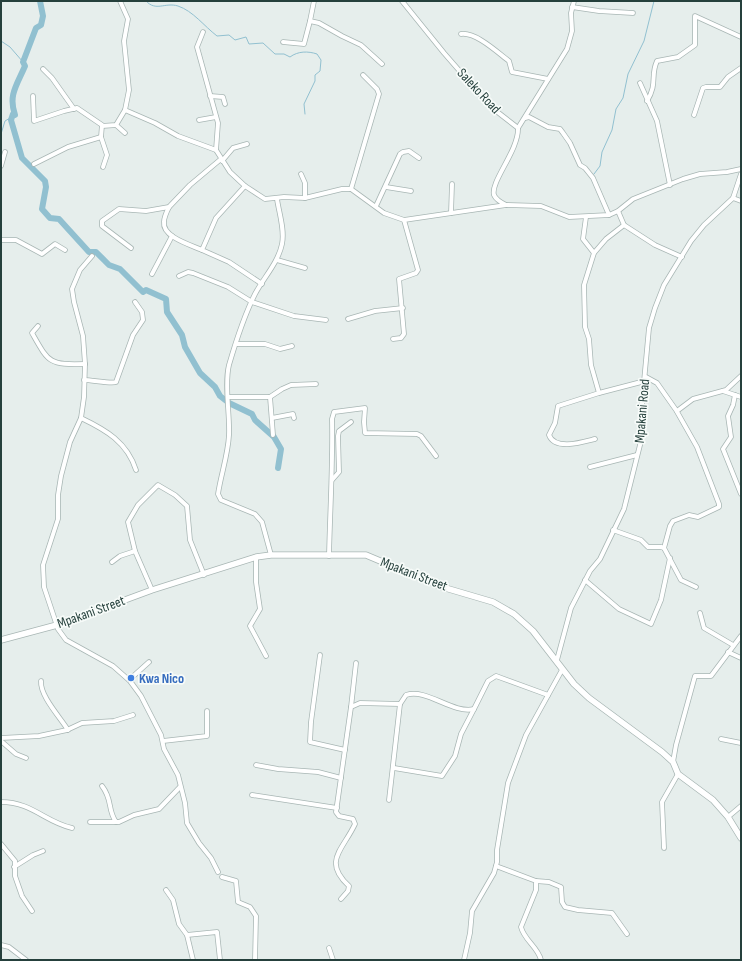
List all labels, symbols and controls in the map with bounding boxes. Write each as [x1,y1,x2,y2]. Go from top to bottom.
street label: Saleko Road [454,65,504,117]
street label: Mpakani Road [631,378,653,444]
street label: Mpakani Street [378,553,450,595]
street label: Mpakani Street [55,592,127,632]
place label: Kwa Nico [139,670,184,687]
marker: Kwa Nico [126,673,136,683]

